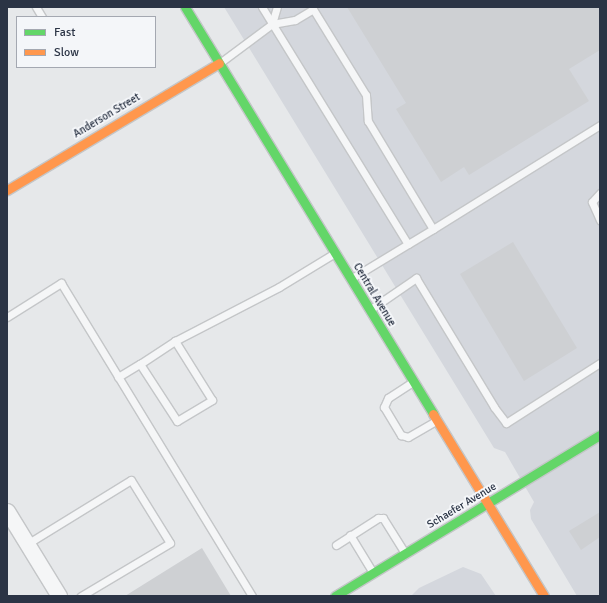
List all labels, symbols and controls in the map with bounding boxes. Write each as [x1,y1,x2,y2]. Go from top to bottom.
legend [16,16,156,68]
text: Fast [54,25,75,40]
text: Slow [54,45,79,60]
street label: Anderson Street [71,91,143,141]
street label: Central Avenue [350,261,398,329]
street label: Schaefer Avenue [425,480,499,532]

